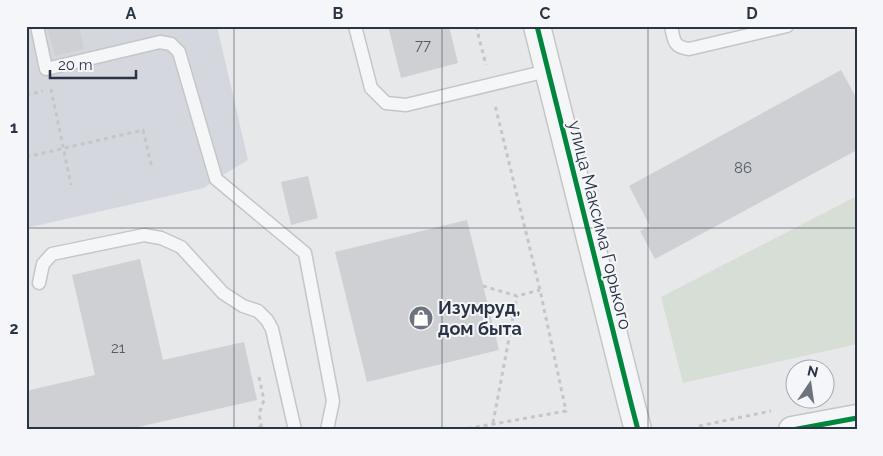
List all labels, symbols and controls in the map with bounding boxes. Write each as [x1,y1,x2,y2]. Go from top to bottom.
text: A [126,4,137,23]
text: B [333,4,344,23]
text: C [540,4,551,23]
text: D [746,4,758,23]
house number: 77 [415,36,431,54]
scale bar [50,48,136,80]
text: 20 m [58,56,93,74]
text: 1 [10,118,18,137]
street label: улица Максима Горького [564,118,637,332]
house number: 86 [734,159,752,177]
place label: Изумруд, дом быта [438,297,522,339]
shop icon: Изумруд, дом быта [408,305,434,331]
text: 2 [9,319,19,338]
house number: 21 [111,339,126,357]
north arrow [786,358,836,408]
text: N [806,362,820,380]

